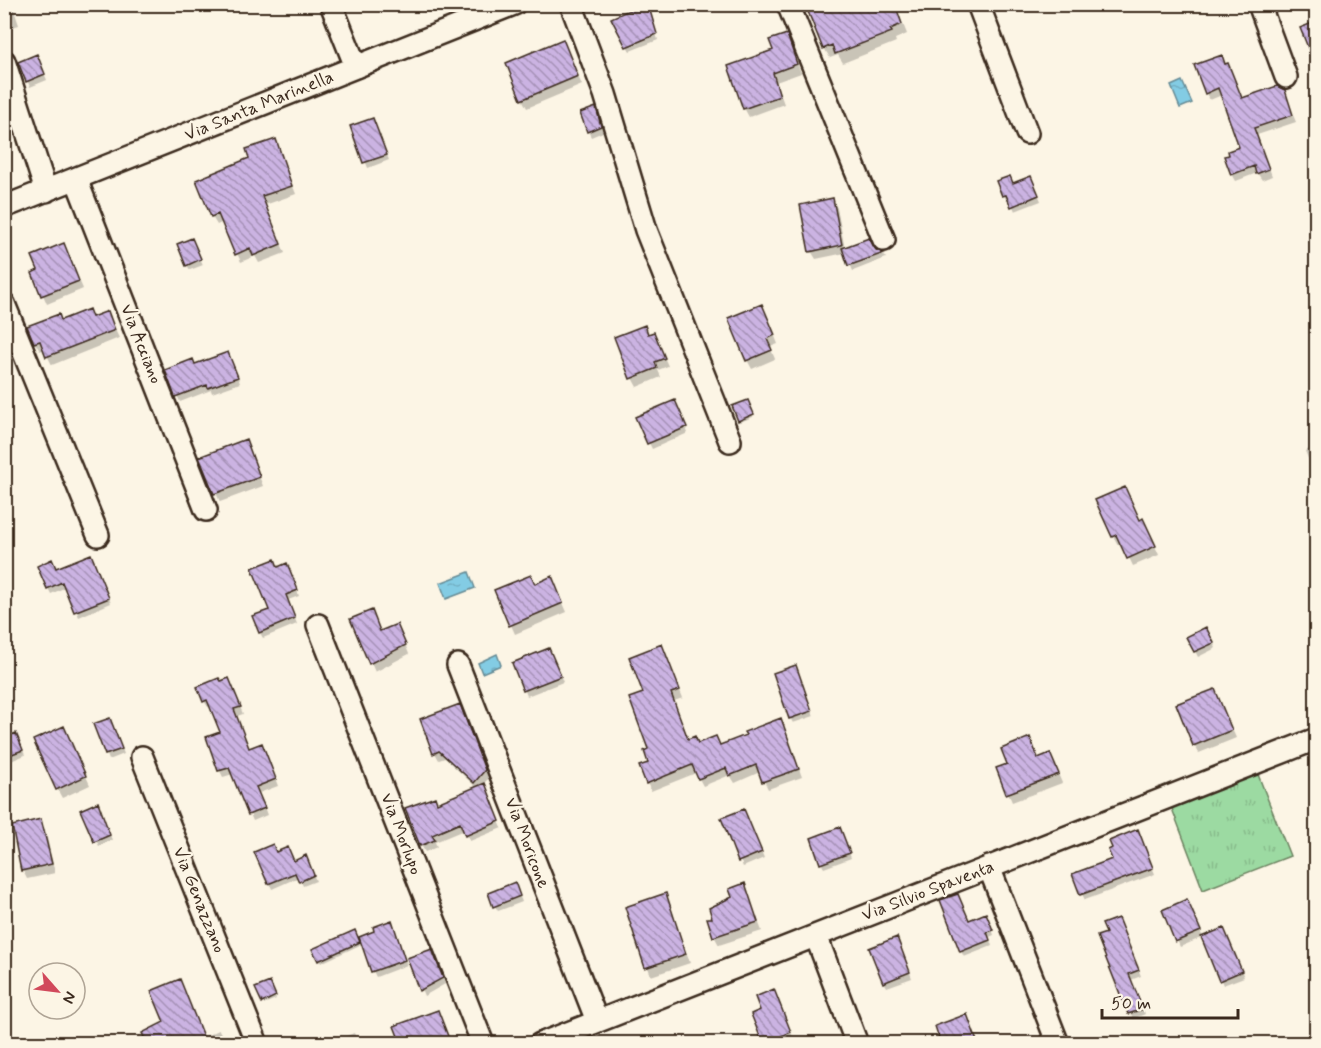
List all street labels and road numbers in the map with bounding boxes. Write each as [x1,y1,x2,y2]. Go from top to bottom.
street label: Via Santa Marinella [181,65,337,147]
street label: Via Acciano [114,301,168,387]
street label: Via Morlupo [374,790,428,878]
street label: Via Moricone [499,794,555,892]
street label: Via Genazzano [167,843,231,957]
street label: Via Silvio Spaventa [858,855,998,927]

